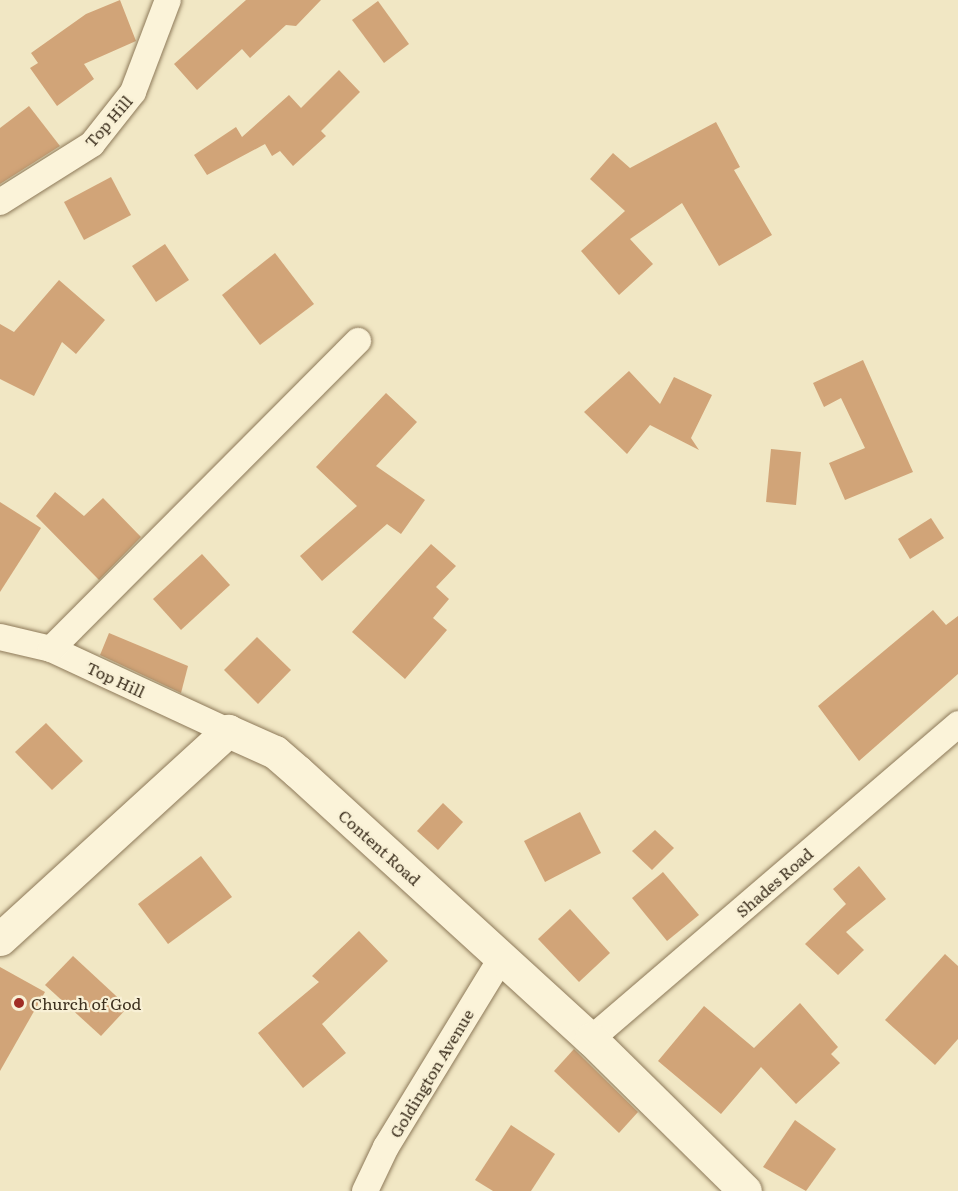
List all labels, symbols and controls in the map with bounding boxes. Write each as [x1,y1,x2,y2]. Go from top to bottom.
street label: Top Hill [80,91,136,151]
street label: Top Hill [84,657,148,701]
street label: Content Road [335,805,425,889]
street label: Shades Road [732,843,816,921]
place label: Church of God [31,993,141,1013]
marker: Church of God [12,996,26,1010]
street label: Goldington Avenue [385,1005,477,1141]

